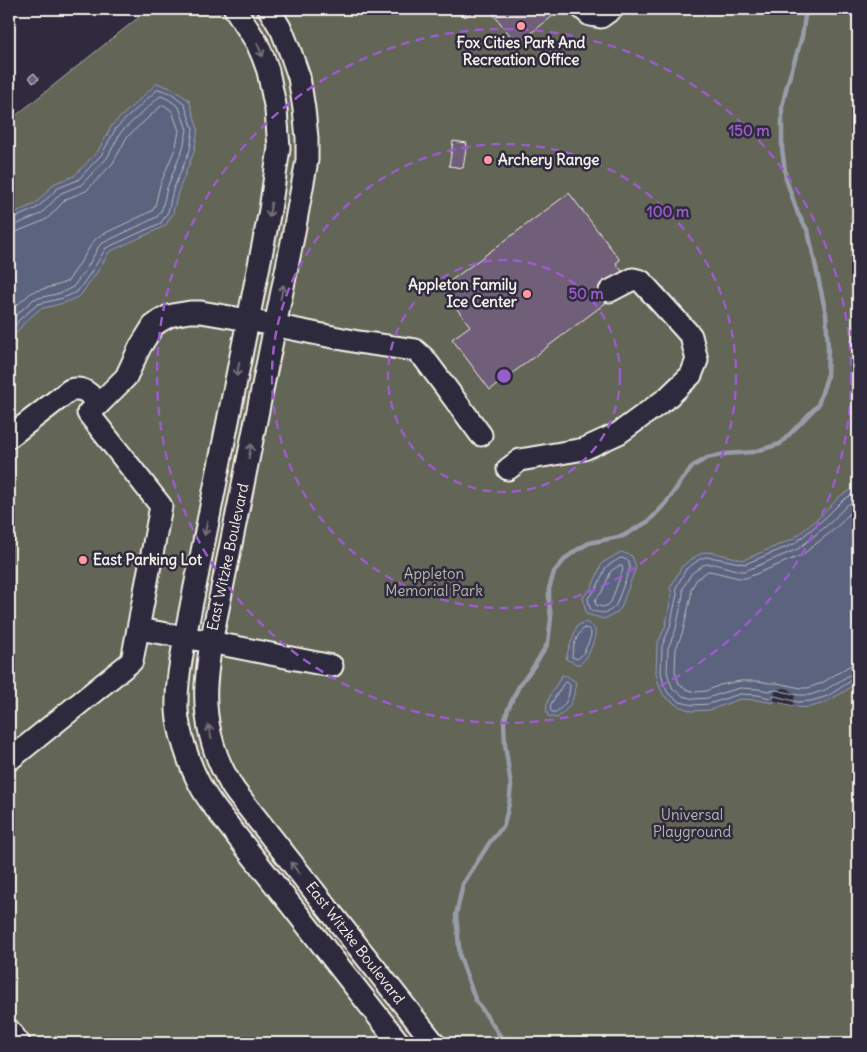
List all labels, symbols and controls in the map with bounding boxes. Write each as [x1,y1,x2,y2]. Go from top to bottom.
marker: Fox Cities Park And Recreation Office [515,20,527,32]
place label: Fox Cities Park And Recreation Office [457,33,586,69]
one-way arrow [256,43,265,58]
text: 150 m [728,121,770,140]
place label: Archery Range [498,150,599,170]
marker: Archery Range [482,154,494,166]
one-way arrow [264,201,274,217]
text: 100 m [647,202,689,221]
place label: Appleton Family Ice Center [408,275,518,311]
text: 50 m [568,284,604,303]
one-way arrow [277,285,287,301]
marker: Appleton Family Ice Center [521,288,533,300]
one-way arrow [233,361,242,377]
centre of rings [495,367,513,385]
one-way arrow [245,444,255,460]
street label: East Witzke Boulevard [203,481,252,632]
one-way arrow [201,520,211,536]
place label: East Parking Lot [93,550,203,570]
marker: East Parking Lot [77,554,89,566]
park label: Appleton Memorial Park [385,564,483,600]
one-way arrow [205,724,214,740]
park label: Universal Playground [653,805,731,841]
one-way arrow [290,862,301,875]
street label: East Witzke Boulevard [302,878,409,1008]

